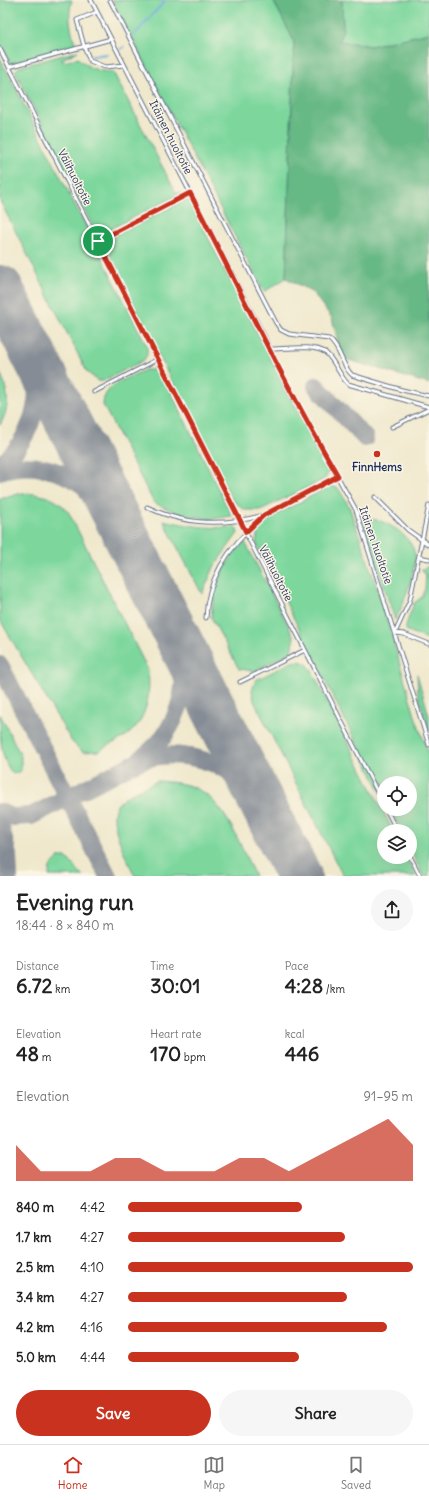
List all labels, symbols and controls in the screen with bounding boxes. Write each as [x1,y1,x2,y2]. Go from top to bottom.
street label: Itäinen huoltotie [146,98,196,177]
street label: Välihuoltotie [55,147,95,207]
pin [81,224,115,258]
icon: arrive [87,230,109,252]
marker: FinnHems [372,449,382,459]
place label: FinnHems [352,460,402,474]
street label: Itäinen huoltotie [356,504,396,586]
street label: Välihuoltotie [256,543,296,603]
map controls [377,776,417,864]
button: locate [377,776,417,816]
button: layers [377,824,417,864]
text: Evening run [16,888,134,916]
button: share [371,889,413,931]
text: 18:44 · 8 × 840 m [16,917,114,934]
text: Distance [16,959,59,973]
text: Time [150,959,174,973]
text: Pace [285,959,309,973]
text: 6.72 [16,973,52,998]
text: 30:01 [150,973,200,998]
text: 4:28 [285,973,323,998]
text: km [52,982,70,996]
text: /km [323,982,345,996]
text: Elevation [16,1027,61,1041]
text: Heart rate [150,1027,201,1041]
text: kcal [285,1027,304,1041]
text: 48 [16,1041,39,1066]
text: 170 [150,1041,181,1066]
text: 446 [285,1041,319,1066]
text: m [39,1050,51,1064]
text: bpm [181,1050,206,1064]
text: Elevation [16,1088,69,1105]
text: 91–95 m [364,1088,413,1105]
text: 840 m [16,1199,54,1216]
text: 4:42 [80,1199,105,1216]
text: 1.7 km [16,1229,51,1246]
text: 4:27 [80,1229,104,1246]
text: 2.5 km [16,1259,54,1276]
text: 4:10 [80,1259,104,1276]
text: 3.4 km [16,1289,54,1306]
text: 4:27 [80,1289,104,1306]
text: 4.2 km [16,1319,54,1336]
text: 4:16 [80,1319,103,1336]
text: 5.0 km [16,1349,56,1366]
text: 4:44 [80,1349,105,1366]
button: Save [16,1390,211,1436]
button: Share [219,1390,413,1436]
tab: Home [58,1454,88,1492]
tab: Map [203,1454,225,1492]
tab: Saved [341,1454,371,1492]

